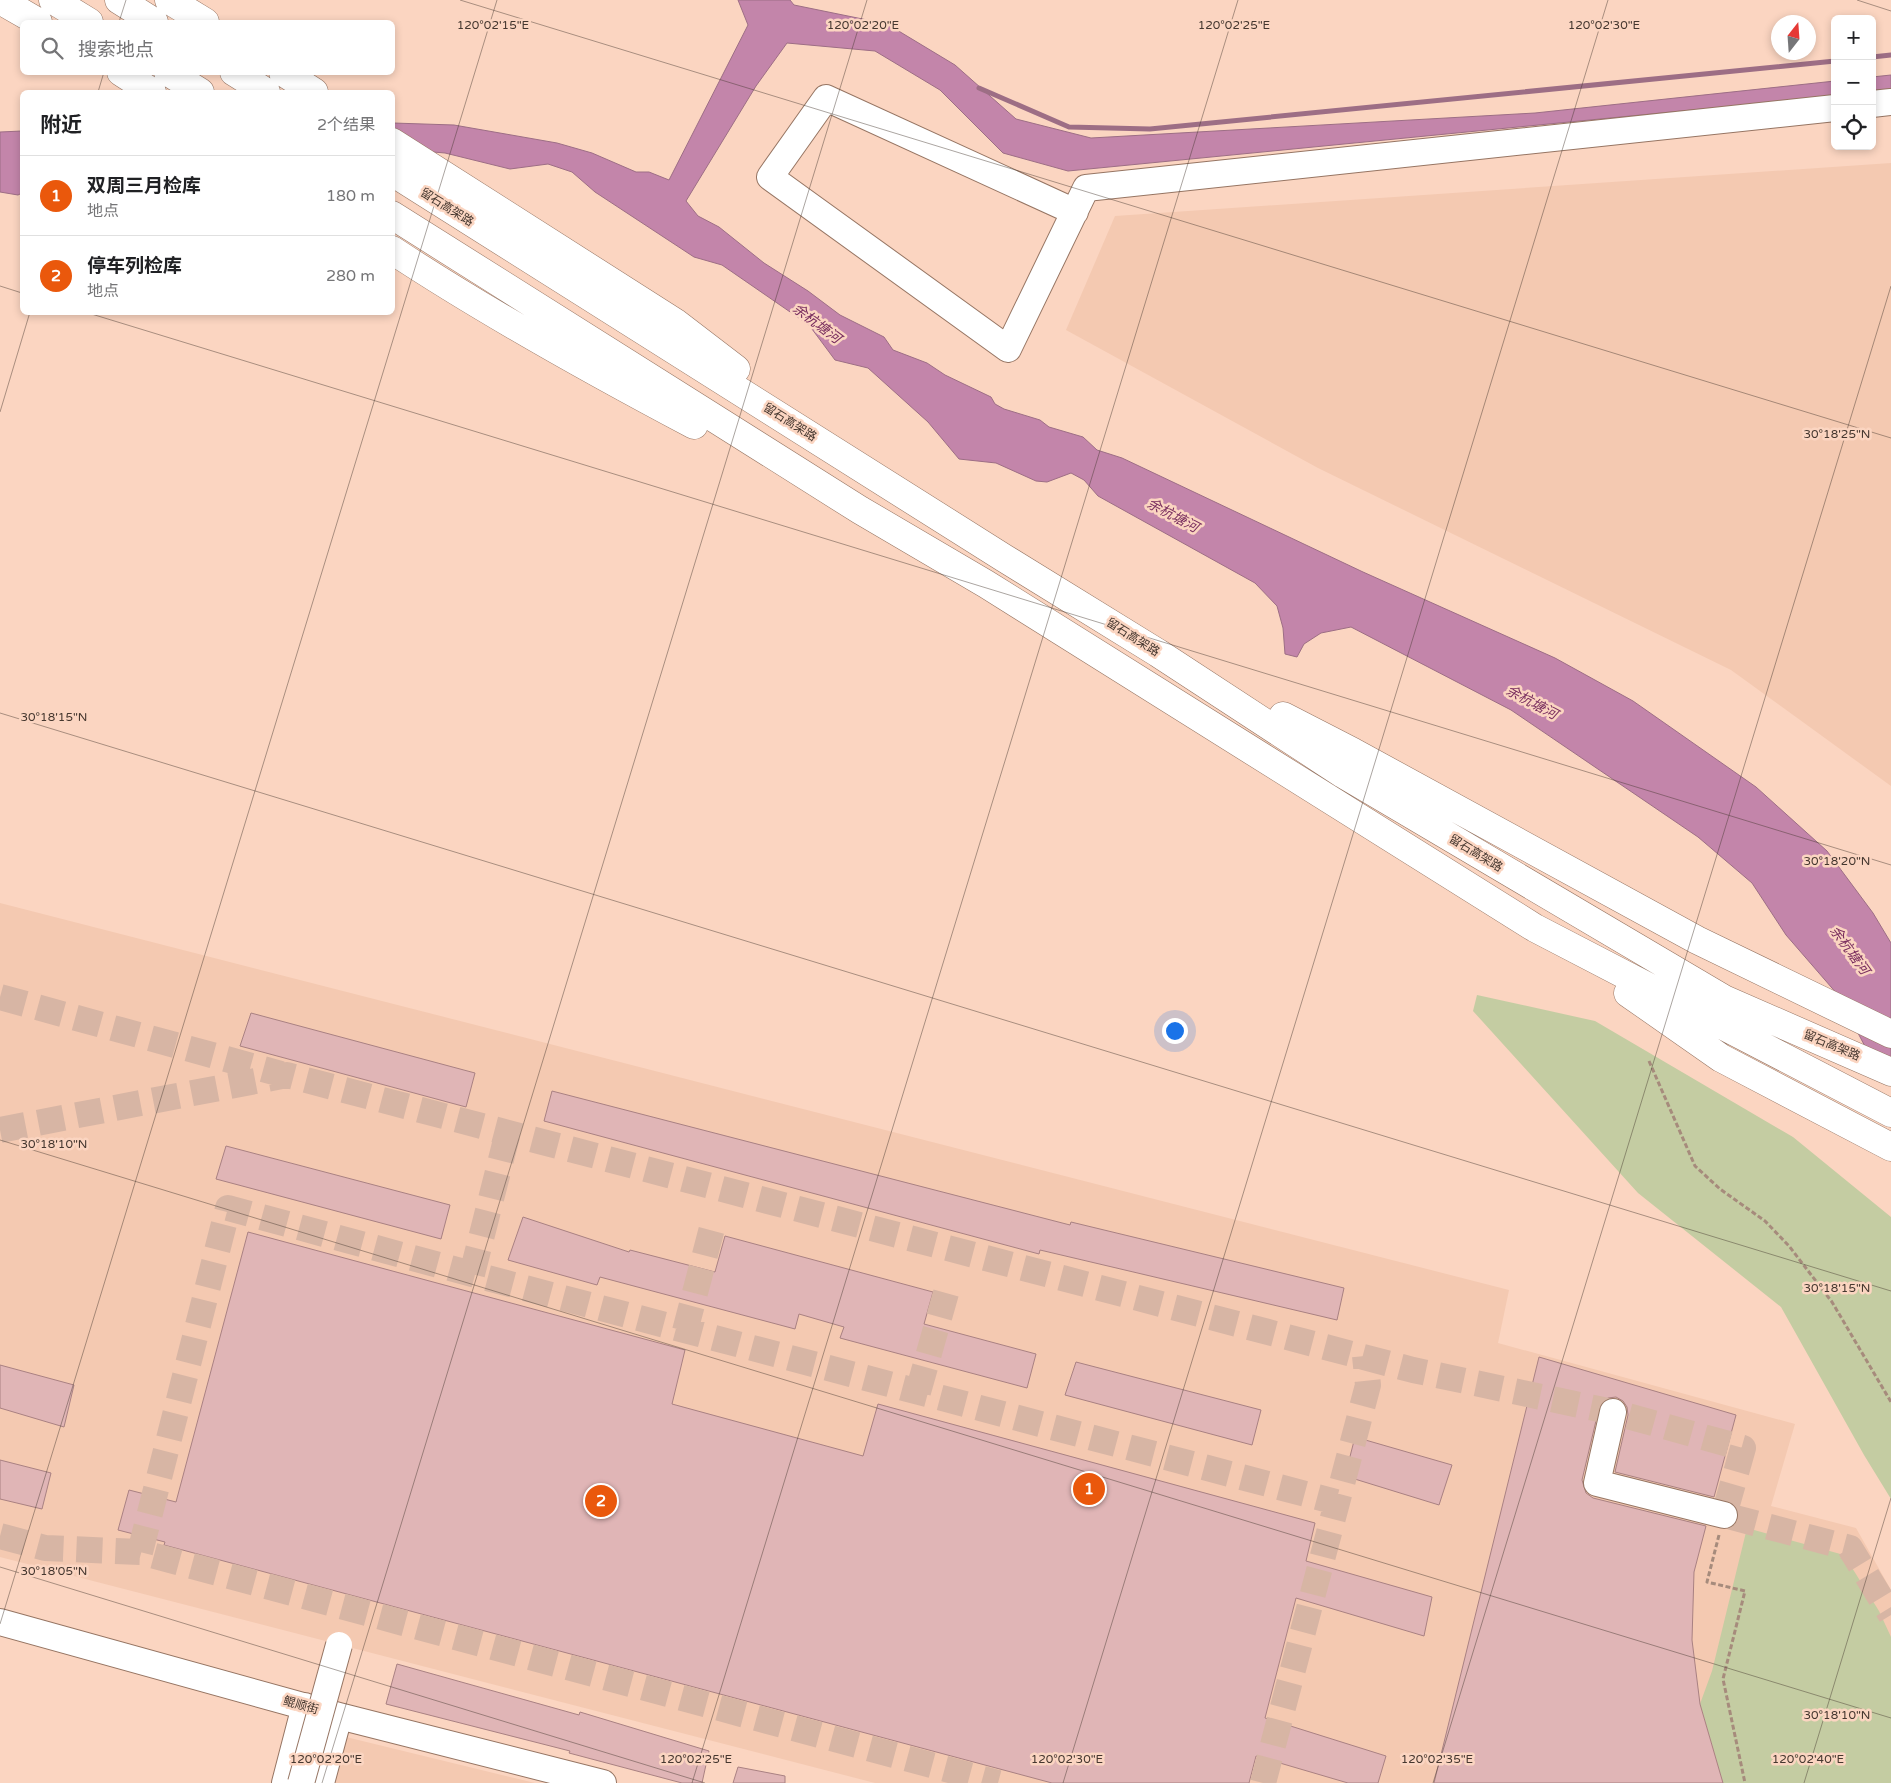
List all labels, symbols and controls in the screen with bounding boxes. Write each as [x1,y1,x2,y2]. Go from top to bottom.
north arrow [1771,15,1816,60]
map controls [1831,15,1876,150]
button: + [1831,15,1876,60]
text: 120°02'15"E [457,18,530,32]
text: 120°02'20"E [827,18,900,32]
text: 120°02'25"E [1198,18,1271,32]
text: 120°02'30"E [1568,18,1641,32]
search box [20,20,395,75]
icon: search [38,34,66,62]
text: 搜索地点 [78,39,154,61]
button: − [1831,60,1876,105]
button: locate [1831,105,1876,150]
text: 附近 [40,113,82,138]
text: 2个结果 [317,115,375,135]
text: 双周三月检库 [87,175,201,197]
street label: 留石高架路 [418,185,476,229]
text: 1 [51,186,61,206]
text: 180 m [326,186,375,206]
text: 地点 [87,201,119,221]
text: 停车列检库 [87,255,182,277]
text: 2 [51,266,61,286]
text: 280 m [326,266,375,286]
text: 地点 [87,281,119,301]
water label: 余杭塘河 [789,300,847,349]
street label: 留石高架路 [761,400,819,444]
text: 30°18'25"N [1804,427,1871,441]
water label: 余杭塘河 [1144,495,1204,538]
street label: 留石高架路 [1104,615,1162,659]
water label: 余杭塘河 [1503,682,1563,725]
text: 30°18'15"N [21,710,88,724]
street label: 留石高架路 [1447,832,1505,874]
text: 30°18'20"N [1804,854,1871,868]
water label: 余杭塘河 [1826,923,1875,980]
your location [1162,1018,1188,1044]
street label: 留石高架路 [1802,1027,1862,1063]
text: 30°18'10"N [21,1137,88,1151]
text: 30°18'15"N [1804,1281,1871,1295]
pin: 1 [1073,1470,1105,1508]
pin: 2 [585,1482,617,1520]
text: 30°18'05"N [21,1564,88,1578]
street label: 鲲顺街 [282,1693,320,1717]
text: 30°18'10"N [1804,1708,1871,1722]
text: 120°02'20"E [290,1752,363,1766]
text: 120°02'25"E [660,1752,733,1766]
text: 120°02'30"E [1031,1752,1104,1766]
text: 120°02'35"E [1401,1752,1474,1766]
text: 120°02'40"E [1772,1752,1845,1766]

